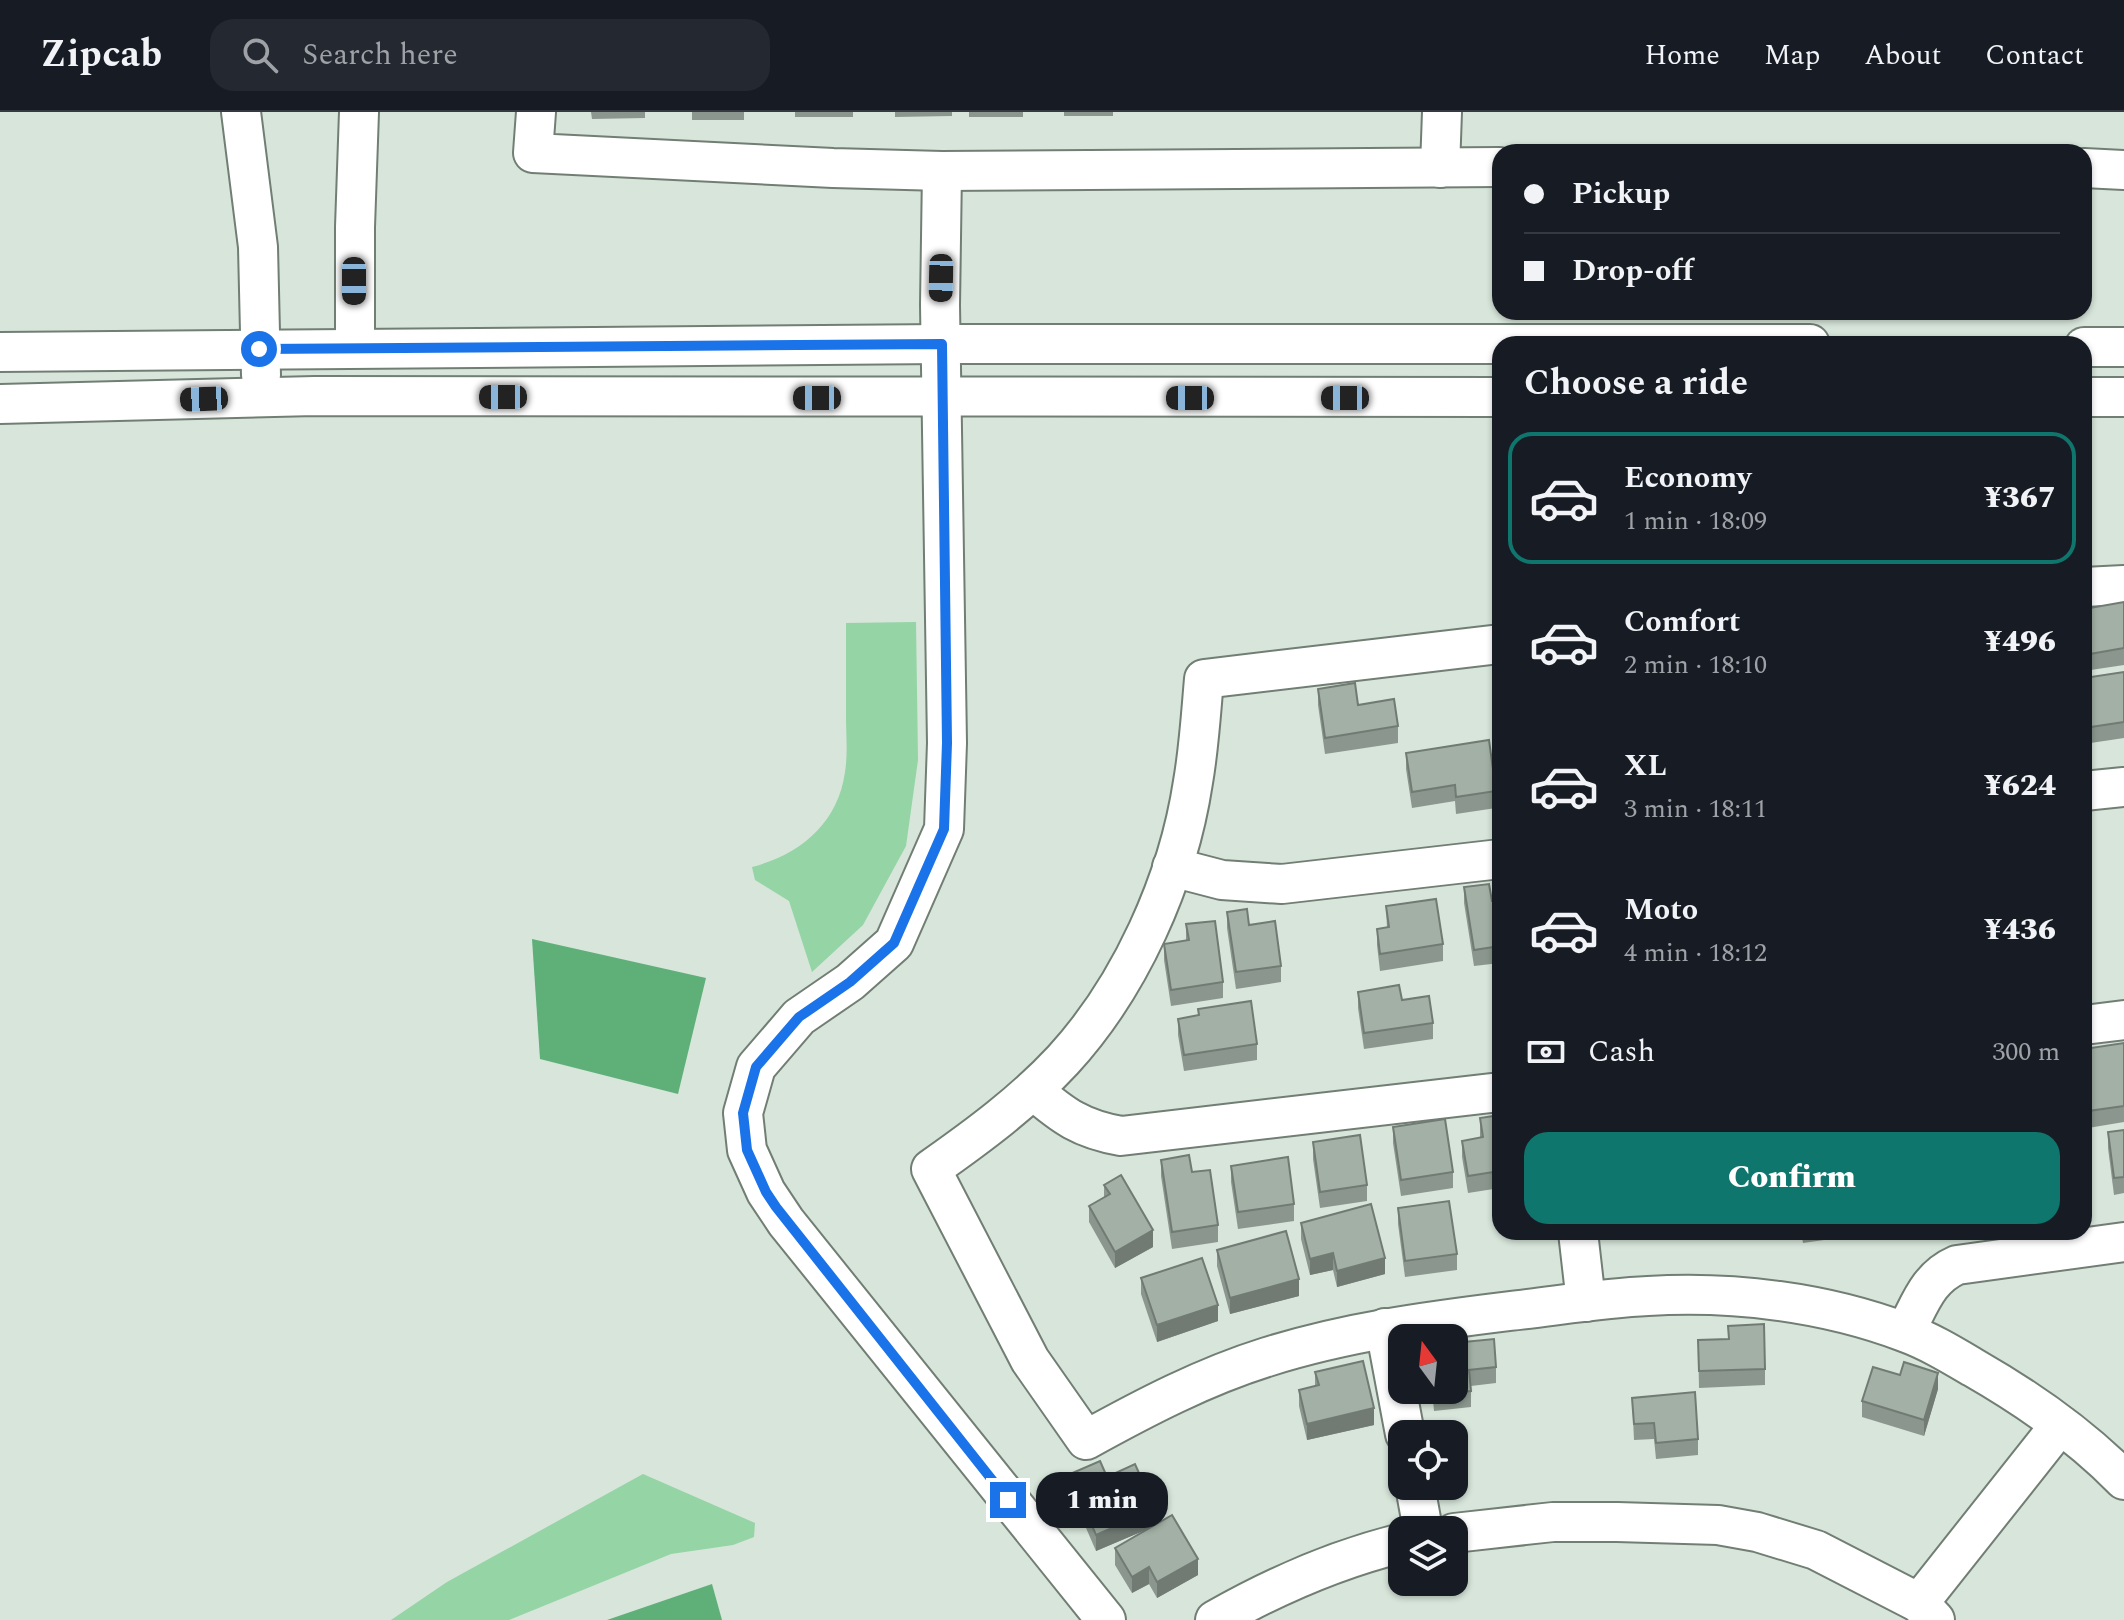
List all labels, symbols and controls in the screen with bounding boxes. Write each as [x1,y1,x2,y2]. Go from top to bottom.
search box [210,19,770,91]
text: Zipcab [40,26,162,84]
text: Search here [302,32,458,78]
icon: search [238,33,282,77]
text: Home [1644,34,1720,77]
text: Map [1764,34,1820,77]
text: About [1864,34,1941,77]
text: Contact [1985,34,2084,77]
text: Pickup [1572,171,1670,217]
text: Drop-off [1572,248,1693,294]
car [929,254,953,302]
car [342,257,366,305]
route start [241,331,277,367]
text: Choose a ride [1524,356,1748,411]
car [479,385,527,409]
car [180,386,228,412]
car [793,386,841,410]
car [1166,386,1214,410]
car [1321,386,1369,410]
text: Economy [1624,455,1751,501]
icon: car [1528,462,1600,534]
text: ¥367 [1984,475,2056,521]
text: 1 min · 18:09 [1624,501,1767,541]
text: Comfort [1624,599,1740,645]
icon: car [1528,606,1600,678]
text: ¥496 [1984,619,2056,665]
text: 2 min · 18:10 [1624,645,1767,685]
text: XL [1624,743,1667,789]
icon: car [1528,750,1600,822]
text: ¥624 [1984,763,2056,809]
text: 3 min · 18:11 [1624,789,1767,829]
text: Moto [1624,887,1698,933]
icon: car [1528,894,1600,966]
text: ¥436 [1984,907,2056,953]
text: 4 min · 18:12 [1624,933,1767,973]
text: Cash [1588,1029,1655,1075]
icon: cash [1524,1030,1568,1074]
text: 300 m [1992,1032,2060,1072]
button: Confirm [1524,1132,2060,1224]
north arrow [1388,1324,1468,1404]
map controls [1388,1324,1468,1596]
button: locate [1388,1420,1468,1500]
callout: 1 min [1036,1472,1168,1528]
text: 1 min [1066,1480,1138,1520]
route end [990,1482,1026,1518]
button: layers [1388,1516,1468,1596]

